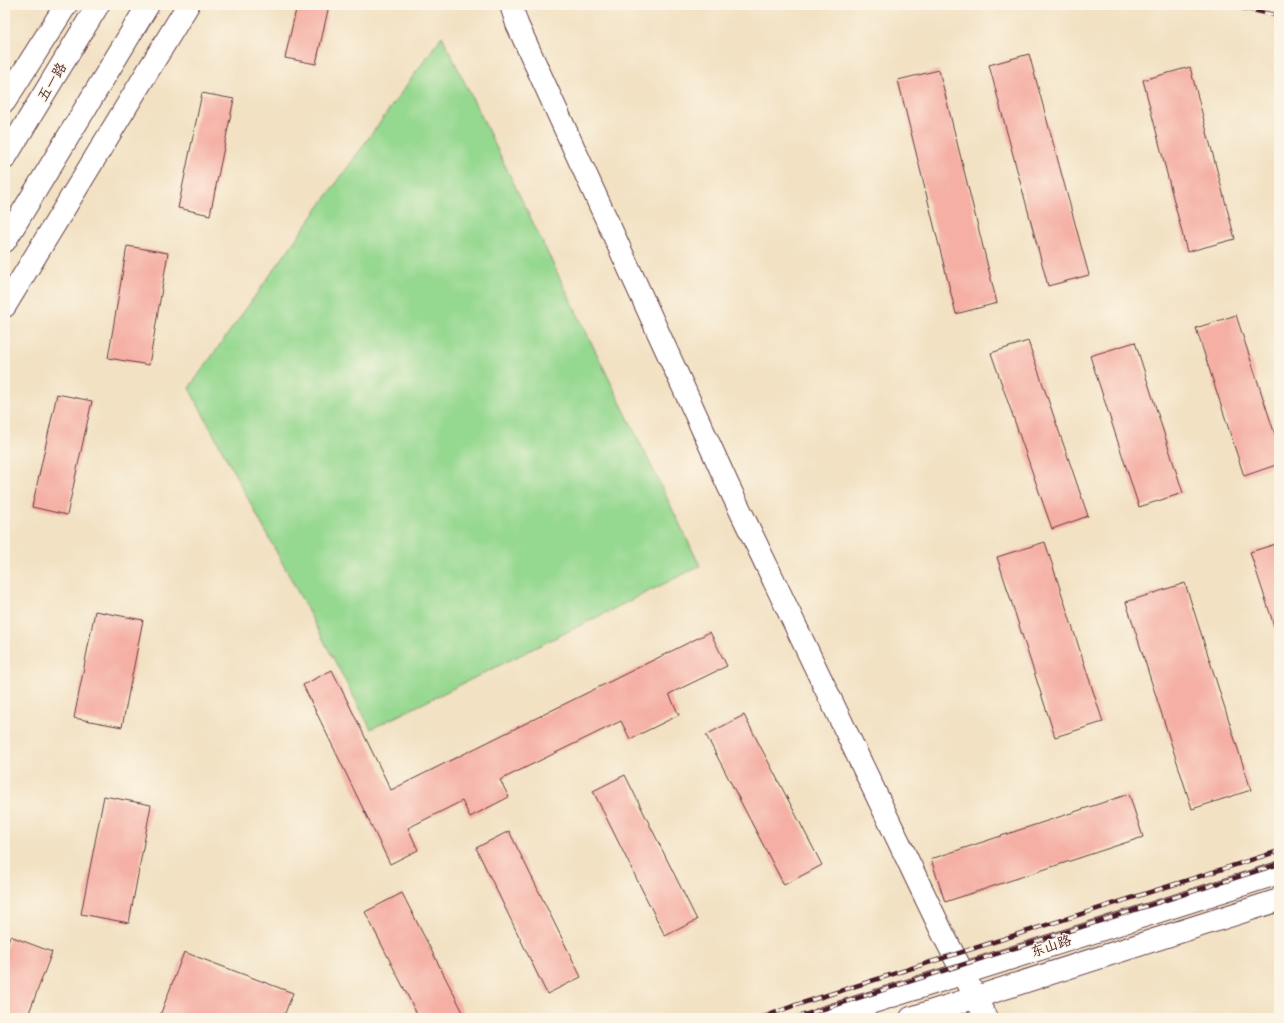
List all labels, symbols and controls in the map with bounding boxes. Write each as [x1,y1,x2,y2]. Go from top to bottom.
street label: 五一路 [34,60,70,104]
street label: 东山路 [1028,931,1074,961]

